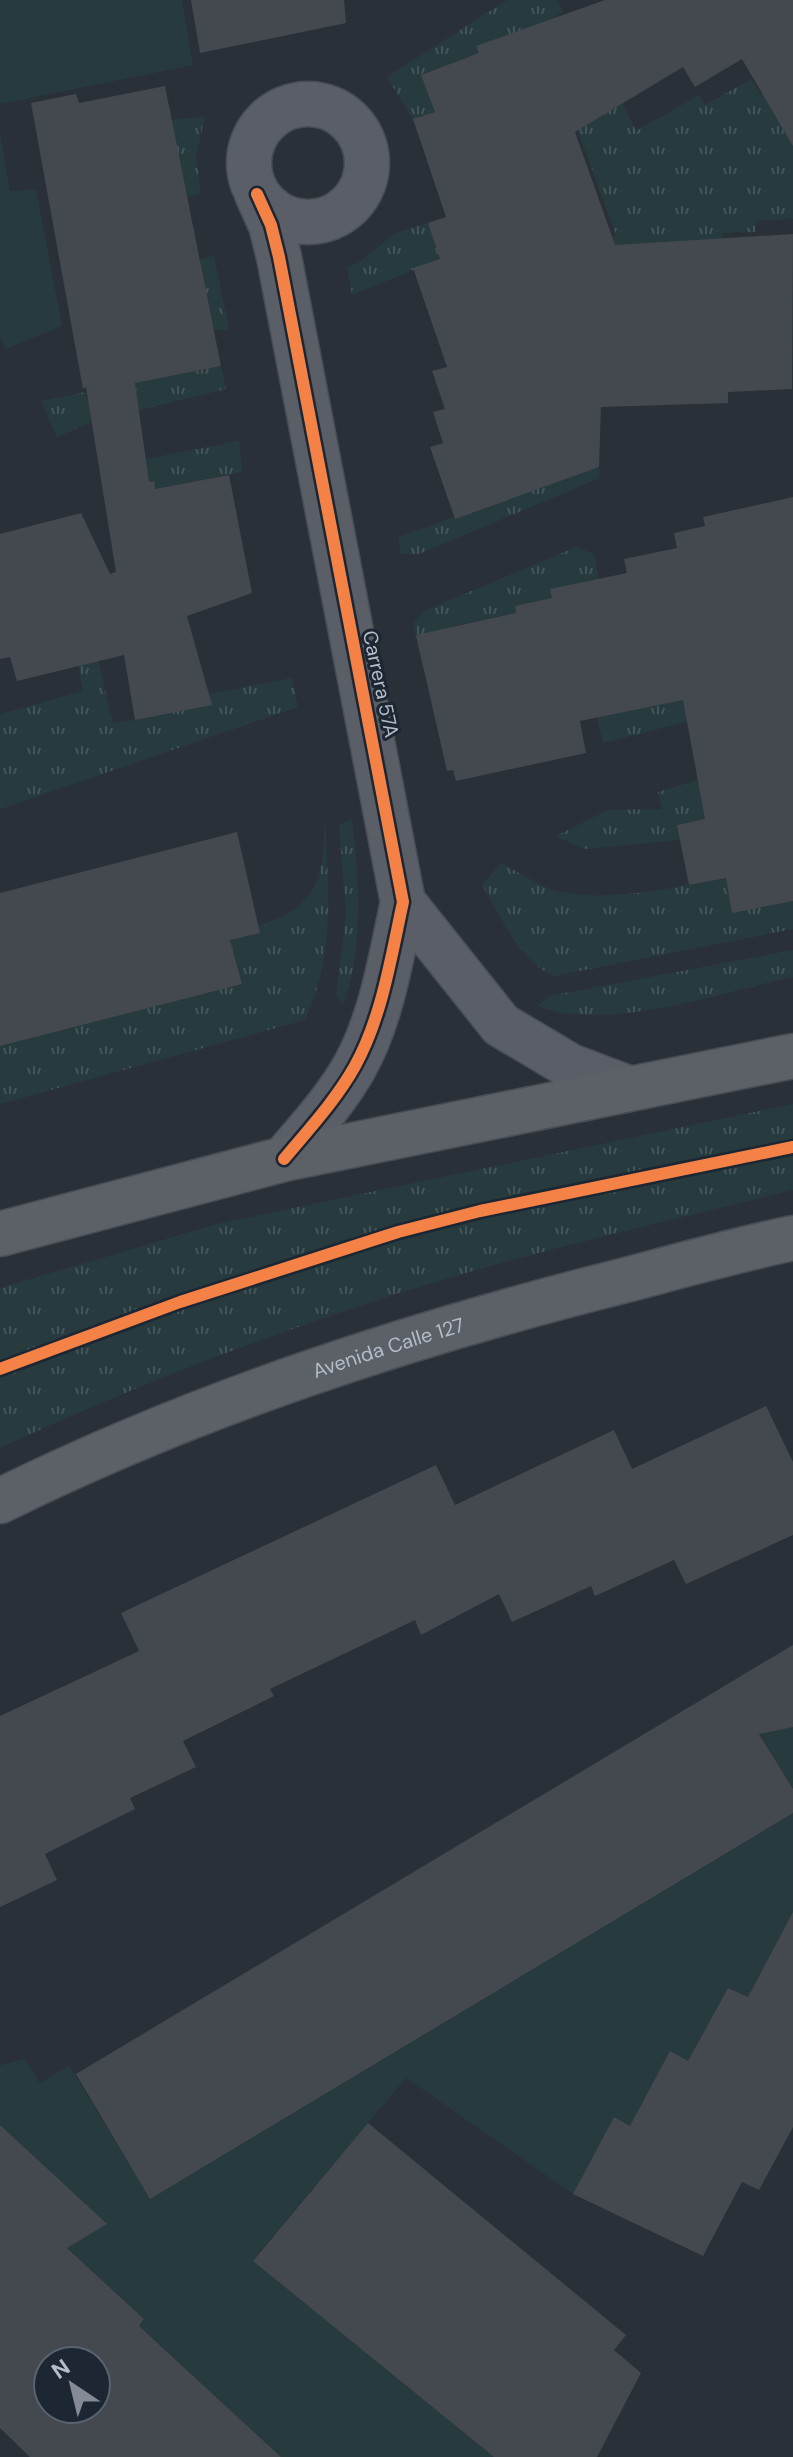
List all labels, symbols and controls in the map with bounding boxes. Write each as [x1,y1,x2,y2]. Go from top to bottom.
street label: Carrera 57A [357,628,405,740]
street label: Avenida Calle 127 [309,1312,467,1384]
north arrow [32,2345,112,2425]
text: N [46,2353,76,2386]

